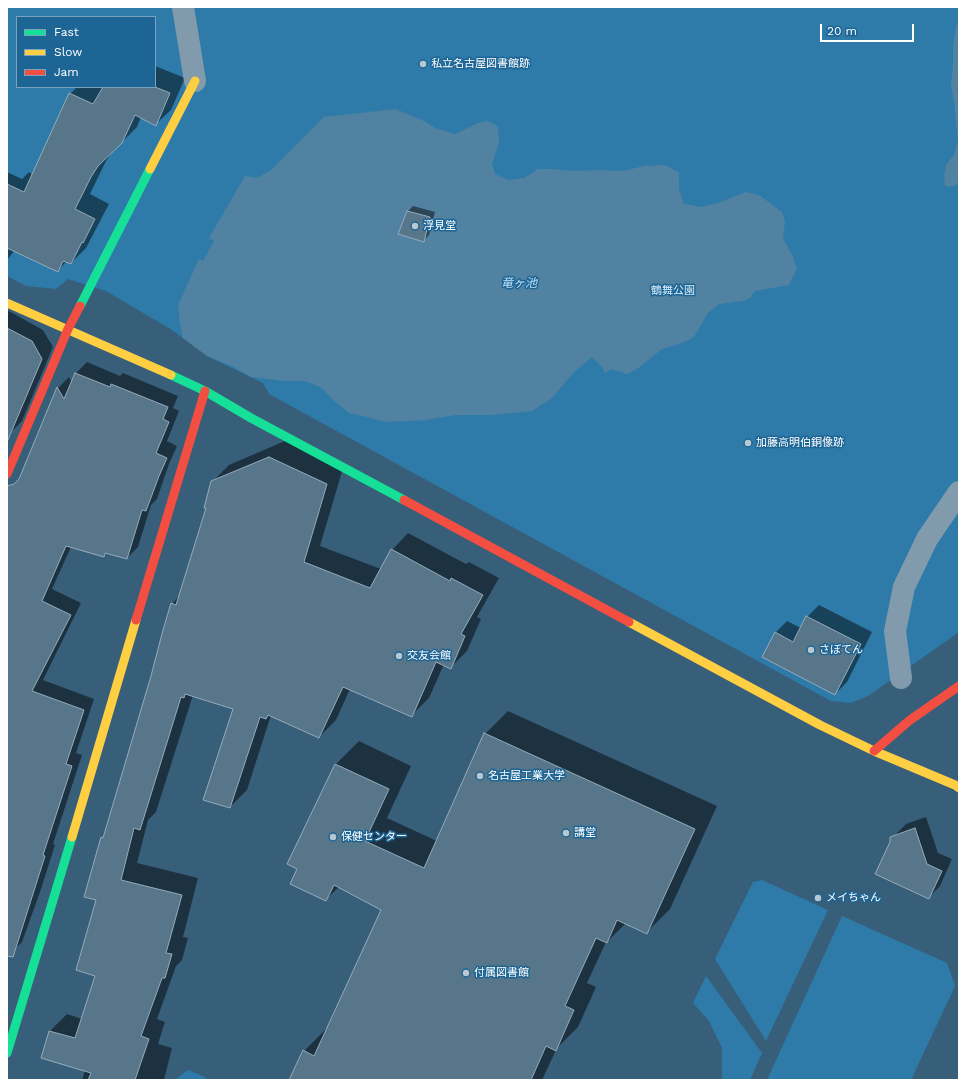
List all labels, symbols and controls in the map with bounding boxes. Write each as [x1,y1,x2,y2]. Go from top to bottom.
legend [16,16,156,88]
scale bar [822,16,916,42]
text: 20 m [827,24,857,38]
text: Fast [54,25,79,39]
text: Slow [54,45,82,59]
place label: 私立名古屋図書館跡 [431,57,530,71]
marker: 私立名古屋図書館跡 [418,59,428,69]
text: Jam [54,65,79,79]
place label: 浮見堂 [423,219,456,233]
marker: 浮見堂 [410,221,420,231]
water label: 竜ヶ池 [501,276,537,290]
park label: 鶴舞公園 [651,284,695,298]
place label: 加藤高明伯銅像跡 [756,436,844,450]
marker: 加藤高明伯銅像跡 [743,438,753,448]
place label: さぼてん [819,643,863,657]
marker: さぼてん [806,645,816,655]
place label: 交友会館 [407,649,451,663]
marker: 交友会館 [394,651,404,661]
place label: 名古屋工業大学 [488,769,565,783]
marker: 名古屋工業大学 [475,771,485,781]
place label: 講堂 [574,826,596,840]
marker: 講堂 [561,828,571,838]
place label: 保健センター [341,830,407,844]
marker: 保健センター [328,832,338,842]
place label: メイちゃん [826,891,881,905]
marker: メイちゃん [813,893,823,903]
place label: 付属図書館 [474,966,529,980]
marker: 付属図書館 [461,968,471,978]

